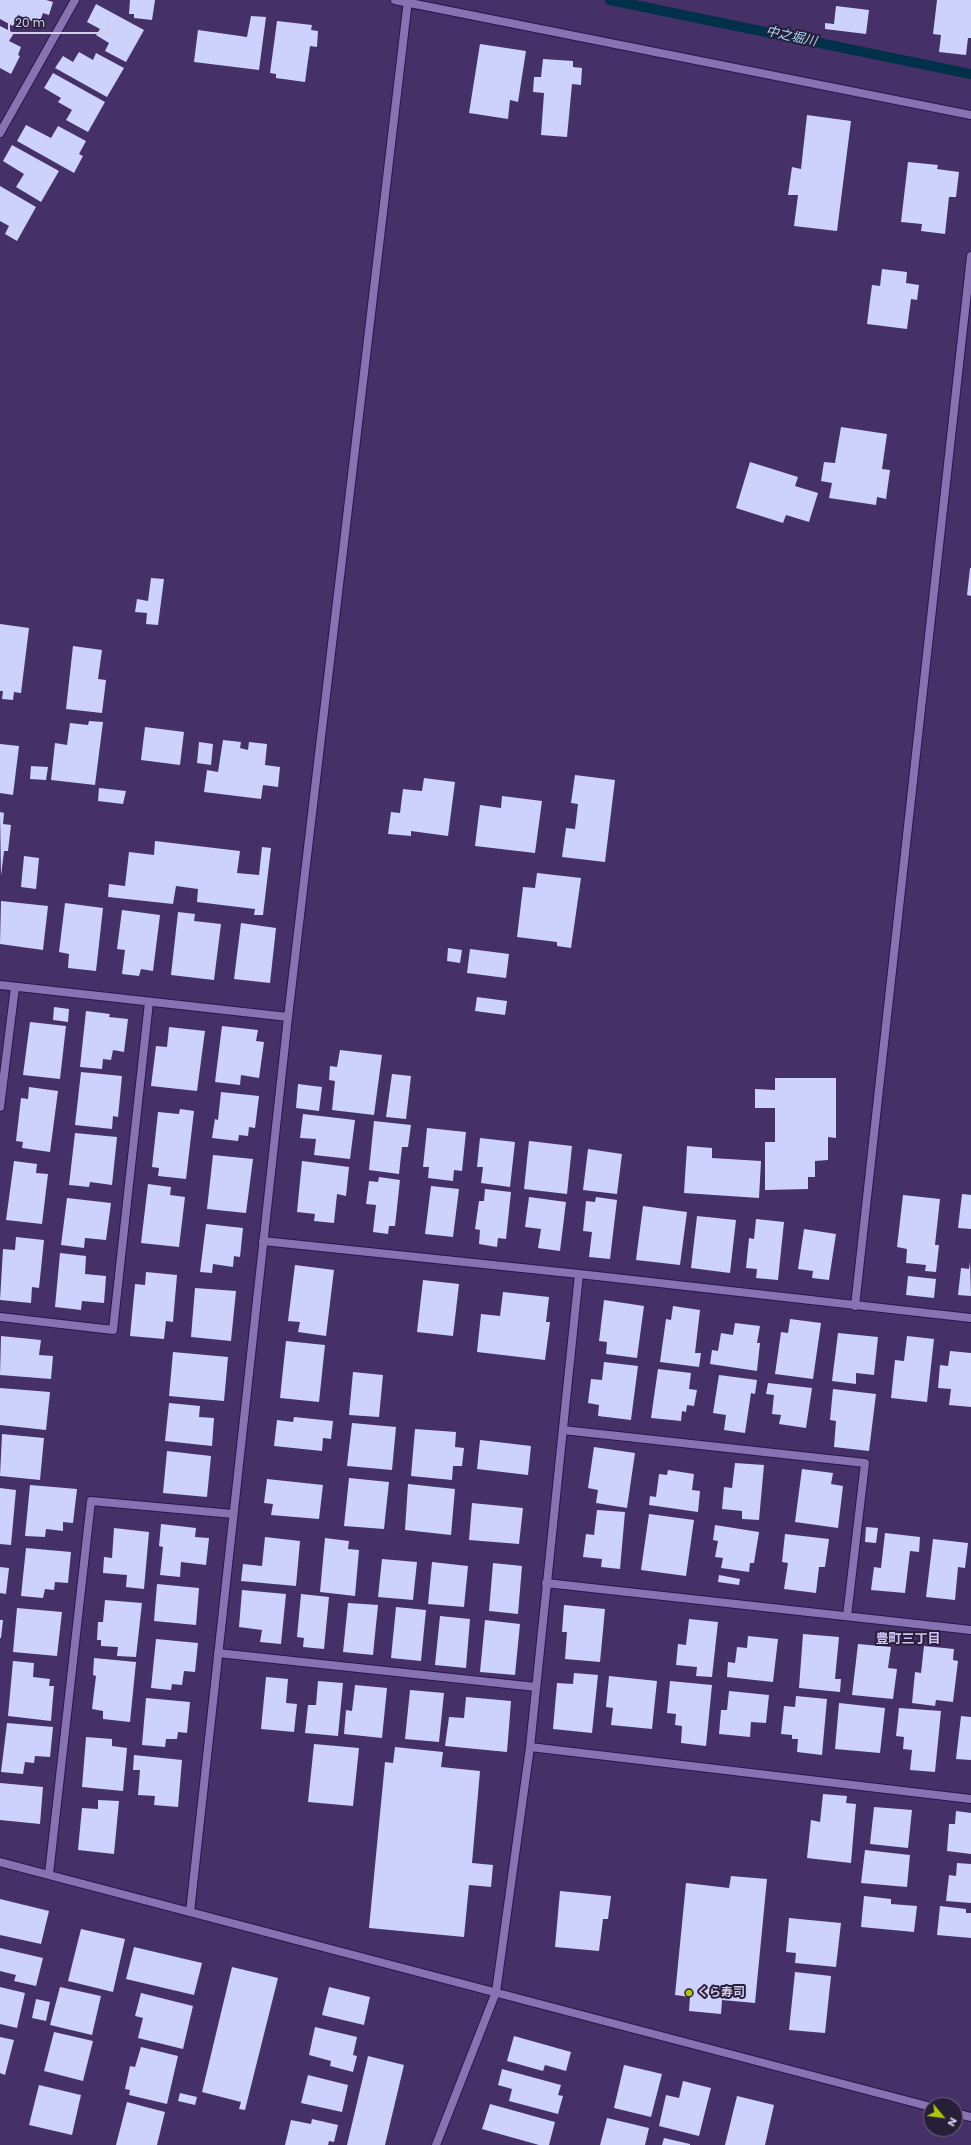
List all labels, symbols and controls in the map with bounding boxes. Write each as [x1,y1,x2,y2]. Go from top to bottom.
scale bar [10,8,112,34]
text: 20 m [15,14,45,31]
water label: 中之堀川 [764,24,818,50]
district label: 豊町三丁目 [876,1632,940,1648]
place label: くら寿司 [697,1986,745,2000]
marker: くら寿司 [684,1988,694,1998]
north arrow [923,2097,963,2137]
text: N [944,2115,962,2130]

